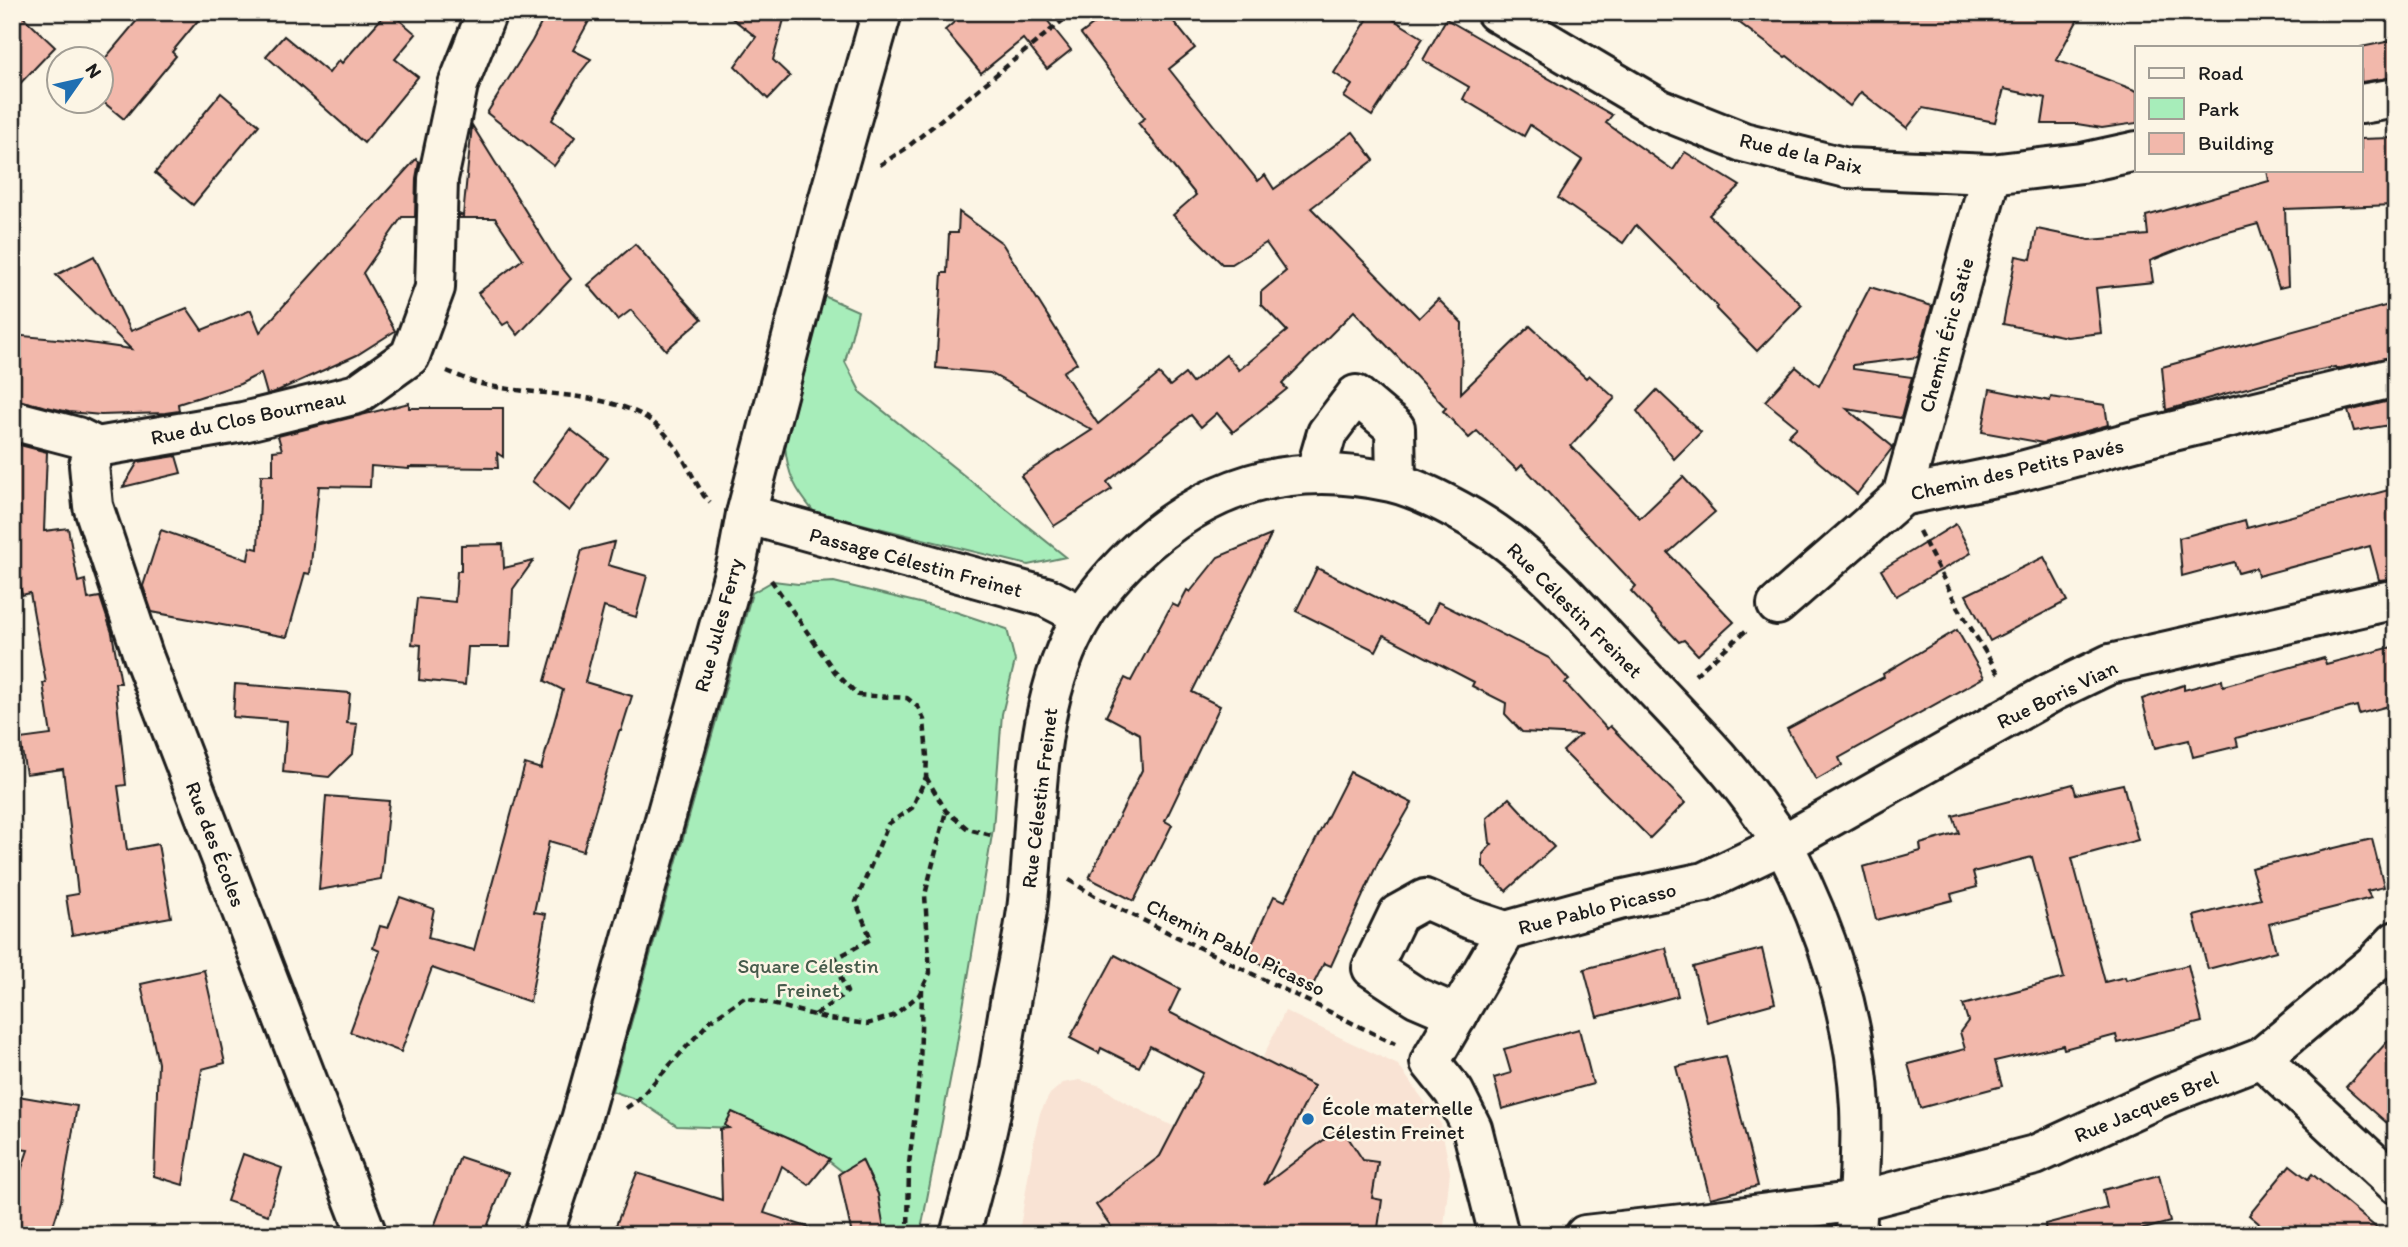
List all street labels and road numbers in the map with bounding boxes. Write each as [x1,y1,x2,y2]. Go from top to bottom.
street label: Rue de la Paix [1737,127,1865,179]
street label: Chemin Éric Satie [1913,255,1979,415]
street label: Rue du Clos Bourneau [148,384,348,450]
street label: Chemin des Petits Pavés [1908,432,2126,506]
street label: Passage Célestin Freinet [807,522,1025,603]
street label: Rue Célestin Freinet [1502,537,1648,683]
street label: Rue Jules Ferry [688,555,748,695]
street label: Rue Boris Vian [1993,654,2122,734]
street label: Rue Célestin Freinet [1016,706,1062,890]
street label: Rue des Écoles [181,778,251,910]
street label: Rue Pablo Picasso [1515,876,1679,940]
street label: Chemin Pablo Picasso [1142,893,1330,1001]
street label: Rue Jacques Brel [2070,1064,2222,1148]

